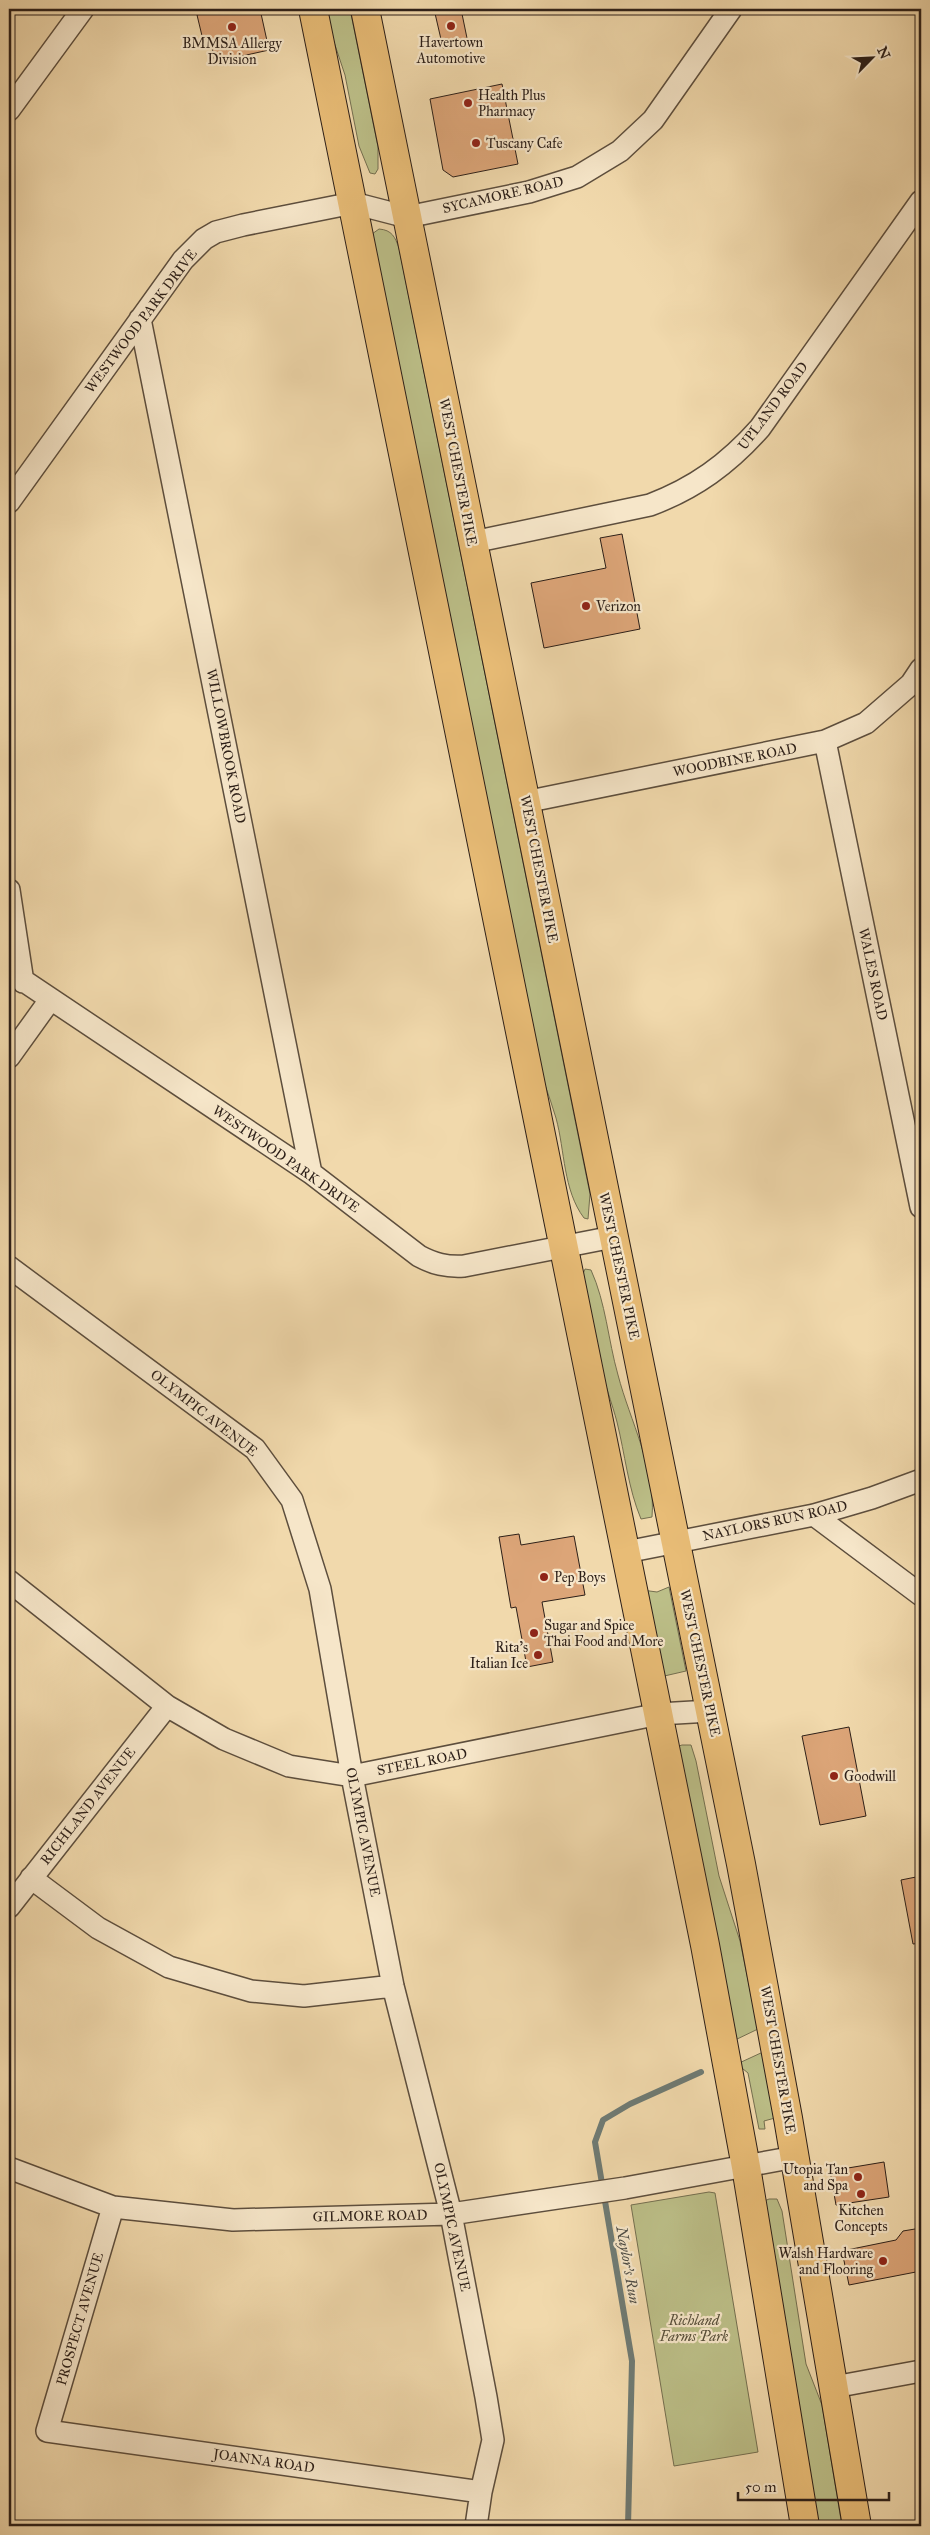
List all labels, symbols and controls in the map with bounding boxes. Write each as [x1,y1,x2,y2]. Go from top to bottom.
marker: Havertown Automotive [445,20,457,32]
marker: BMMSA Allergy Division [226,21,238,33]
north arrow [848,32,898,82]
place label: Havertown Automotive [416,34,486,67]
place label: BMMSA Allergy Division [182,35,282,68]
text: N [873,44,894,62]
place label: Health Plus Pharmacy [478,87,545,120]
marker: Health Plus Pharmacy [462,97,474,109]
place label: Tuscany Cafe [486,135,563,152]
marker: Tuscany Cafe [470,137,482,149]
street label: SYCAMORE ROAD [441,173,565,217]
street label: WESTWOOD PARK DRIVE [81,246,201,396]
street label: UPLAND ROAD [734,359,812,453]
street label: WEST CHESTER PIKE [435,397,481,547]
place label: Verizon [595,598,641,615]
marker: Verizon [580,600,592,612]
street label: WILLOWBROOK ROAD [203,667,249,825]
street label: WOODBINE ROAD [672,740,798,780]
street label: WEST CHESTER PIKE [516,794,562,944]
street label: WALES ROAD [855,926,891,1022]
street label: WESTWOOD PARK DRIVE [209,1102,363,1216]
street label: WEST CHESTER PIKE [595,1191,643,1341]
street label: OLYMPIC AVENUE [147,1366,261,1460]
street label: NAYLORS RUN ROAD [701,1497,849,1545]
place label: Pep Boys [554,1569,605,1586]
marker: Pep Boys [538,1571,550,1583]
street label: WEST CHESTER PIKE [676,1588,724,1738]
place label: Sugar and Spice Thai Food and More [544,1617,663,1650]
marker: Sugar and Spice Thai Food and More [528,1627,540,1639]
place label: Rita's Italian Ice [470,1639,528,1672]
marker: Rita's Italian Ice [532,1649,544,1661]
street label: RICHLAND AVENUE [37,1744,139,1868]
street label: STEEL ROAD [375,1745,469,1779]
street label: OLYMPIC AVENUE [342,1766,384,1898]
place label: Goodwill [844,1768,896,1785]
marker: Goodwill [828,1770,840,1782]
street label: WEST CHESTER PIKE [757,1985,799,2135]
street label: OLYMPIC AVENUE [430,2161,474,2293]
place label: Utopia Tan and Spa [783,2161,848,2194]
marker: Utopia Tan and Spa [852,2171,864,2183]
marker: Kitchen Concepts [855,2188,867,2200]
place label: Kitchen Concepts [834,2202,888,2235]
street label: GILMORE ROAD [312,2206,428,2226]
water label: Naylor's Run [612,2224,644,2305]
place label: Walsh Hardware and Flooring [779,2245,873,2278]
street label: PROSPECT AVENUE [53,2251,107,2387]
marker: Walsh Hardware and Flooring [877,2255,889,2267]
park label: Richland Farms Park [659,2312,729,2345]
street label: JOANNA ROAD [210,2445,316,2478]
scale bar [738,2470,889,2502]
text: 50 m [745,2478,777,2496]

